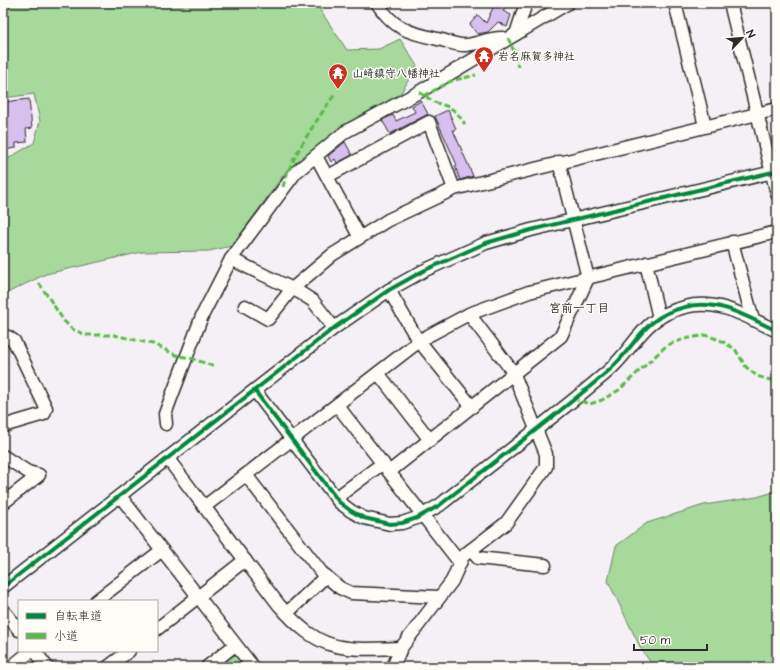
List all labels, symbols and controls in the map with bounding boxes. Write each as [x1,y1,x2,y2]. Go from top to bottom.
north arrow [722,18,762,58]
text: N [742,27,759,40]
temple icon: 岩名麻賀多神社 [473,45,495,73]
place label: 岩名麻賀多神社 [498,49,575,64]
temple icon: 山崎鎮守八幡神社 [327,62,349,90]
place label: 山崎鎮守八幡神社 [352,66,440,81]
district label: 宮前一丁目 [549,300,609,317]
legend [18,600,158,652]
text: 自転車道 [54,608,102,625]
scale bar [634,626,707,652]
text: 小道 [54,628,78,645]
text: 50 m [640,632,671,649]

